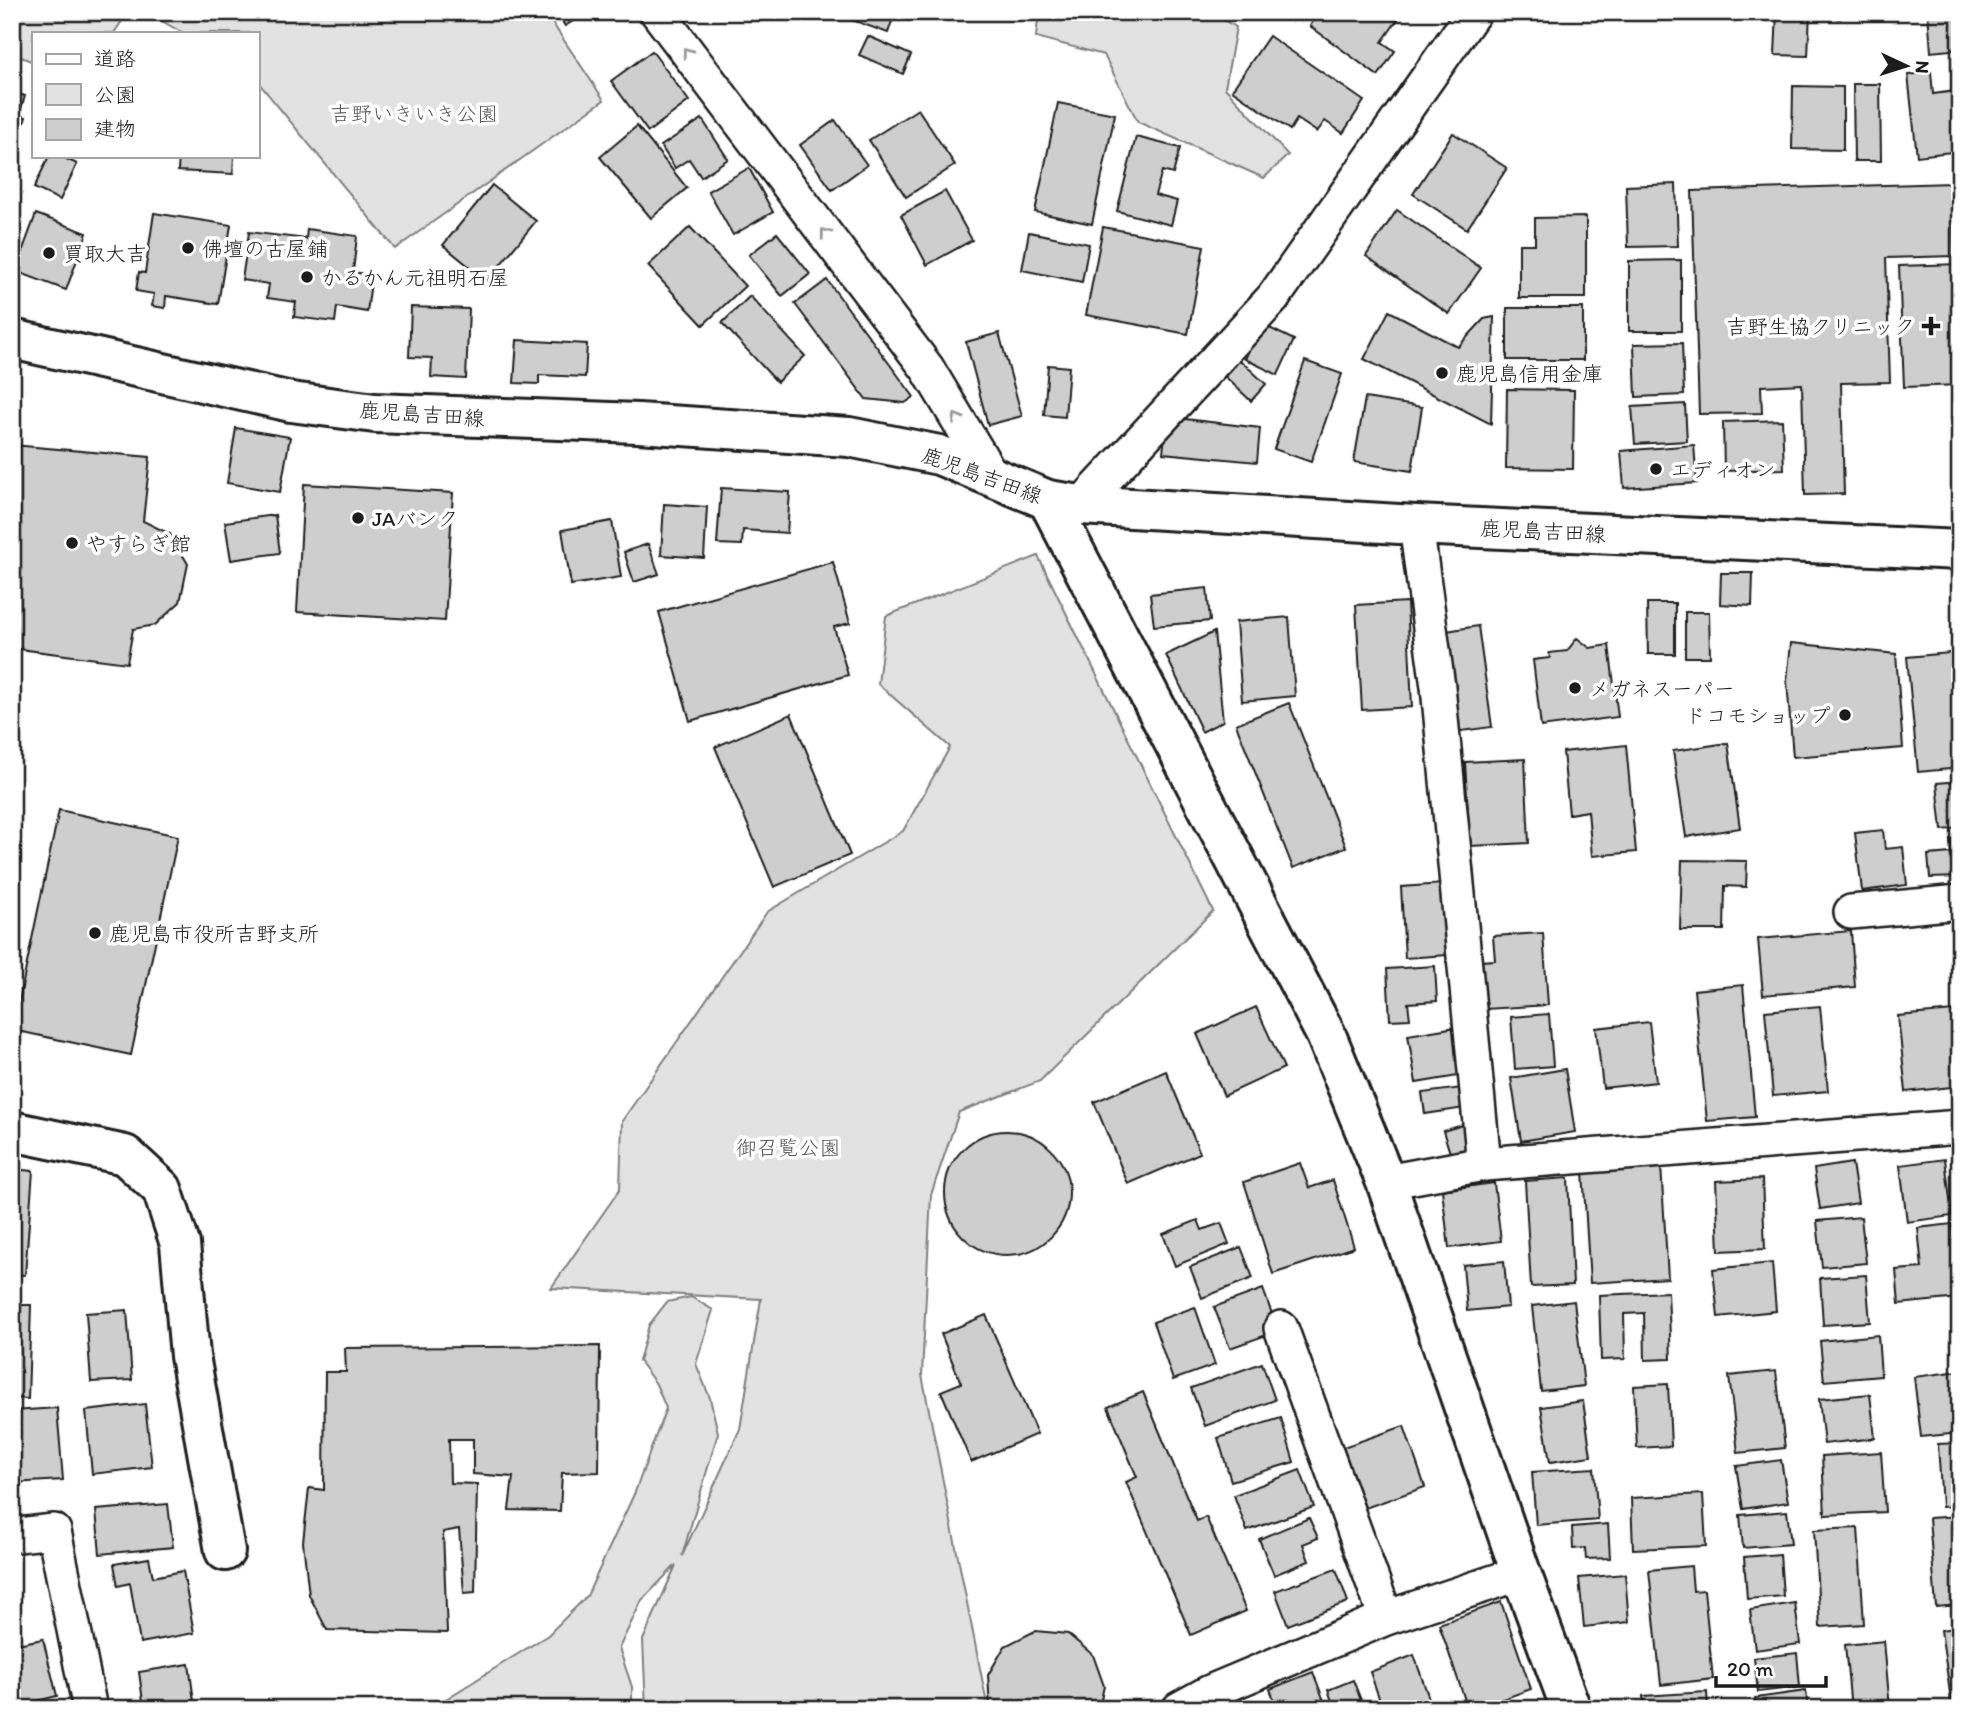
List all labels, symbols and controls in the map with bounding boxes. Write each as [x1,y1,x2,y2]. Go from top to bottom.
legend [32,32,259,158]
north arrow [1870,32,1940,102]
text: 道路 [94,46,136,71]
one-way arrow [683,47,696,60]
text: N [1911,60,1934,74]
text: 公園 [94,82,136,107]
park label: 吉野いきいき公園 [330,101,498,126]
text: 建物 [94,116,136,141]
one-way arrow [820,228,833,241]
place label: 佛壇の古屋鋪 [202,236,328,261]
marker: 佛壇の古屋鋪 [180,240,196,256]
place label: 買取大吉 [63,241,147,266]
marker: 買取大吉 [41,245,57,261]
place label: かるかん元祖明石屋 [321,265,509,290]
marker: かるかん元祖明石屋 [299,269,315,285]
place label: 吉野生協クリニック [1726,314,1915,339]
marker: 吉野生協クリニック [1921,316,1941,336]
place label: 鹿児島信用金庫 [1456,361,1603,386]
marker: 鹿児島信用金庫 [1434,365,1450,381]
street label: 鹿児島吉田線 [358,397,486,431]
one-way arrow [952,413,965,425]
street label: 鹿児島吉田線 [919,442,1045,508]
place label: エディオン [1670,457,1776,482]
marker: エディオン [1648,461,1664,477]
place label: JAバンク [372,506,458,531]
marker: JAバンク [350,510,366,526]
street label: 鹿児島吉田線 [1479,515,1607,547]
place label: やすらぎ館 [86,531,191,556]
marker: やすらぎ館 [64,535,80,551]
place label: メガネスーパー [1589,676,1735,701]
marker: メガネスーパー [1567,680,1583,696]
place label: ドコモショップ [1685,703,1831,728]
marker: ドコモショップ [1837,707,1853,723]
place label: 鹿児島市役所吉野支所 [109,921,319,946]
marker: 鹿児島市役所吉野支所 [87,925,103,941]
park label: 御召覧公園 [736,1135,841,1160]
scale bar [1716,1644,1827,1688]
text: 20 m [1727,1656,1774,1681]

